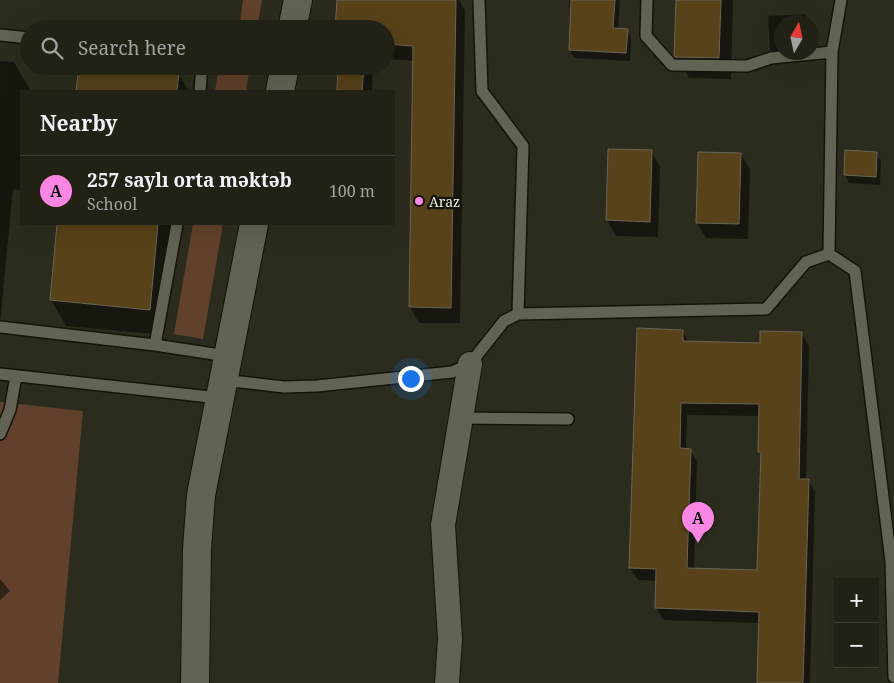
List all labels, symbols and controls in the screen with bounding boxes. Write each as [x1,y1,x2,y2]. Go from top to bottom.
north arrow [774,15,819,60]
search box [20,20,395,75]
icon: search [38,34,66,62]
text: Search here [78,35,186,61]
text: Nearby [40,109,118,137]
text: 257 saylı orta məktəb [87,167,292,193]
text: A [50,180,62,202]
text: 100 m [329,180,375,202]
place label: Araz [429,192,460,211]
text: School [87,193,137,215]
marker: Araz [413,195,425,207]
your location [398,366,424,392]
pin: A [682,502,714,543]
map controls [834,578,879,668]
button: + [834,578,879,623]
button: − [834,623,879,668]

